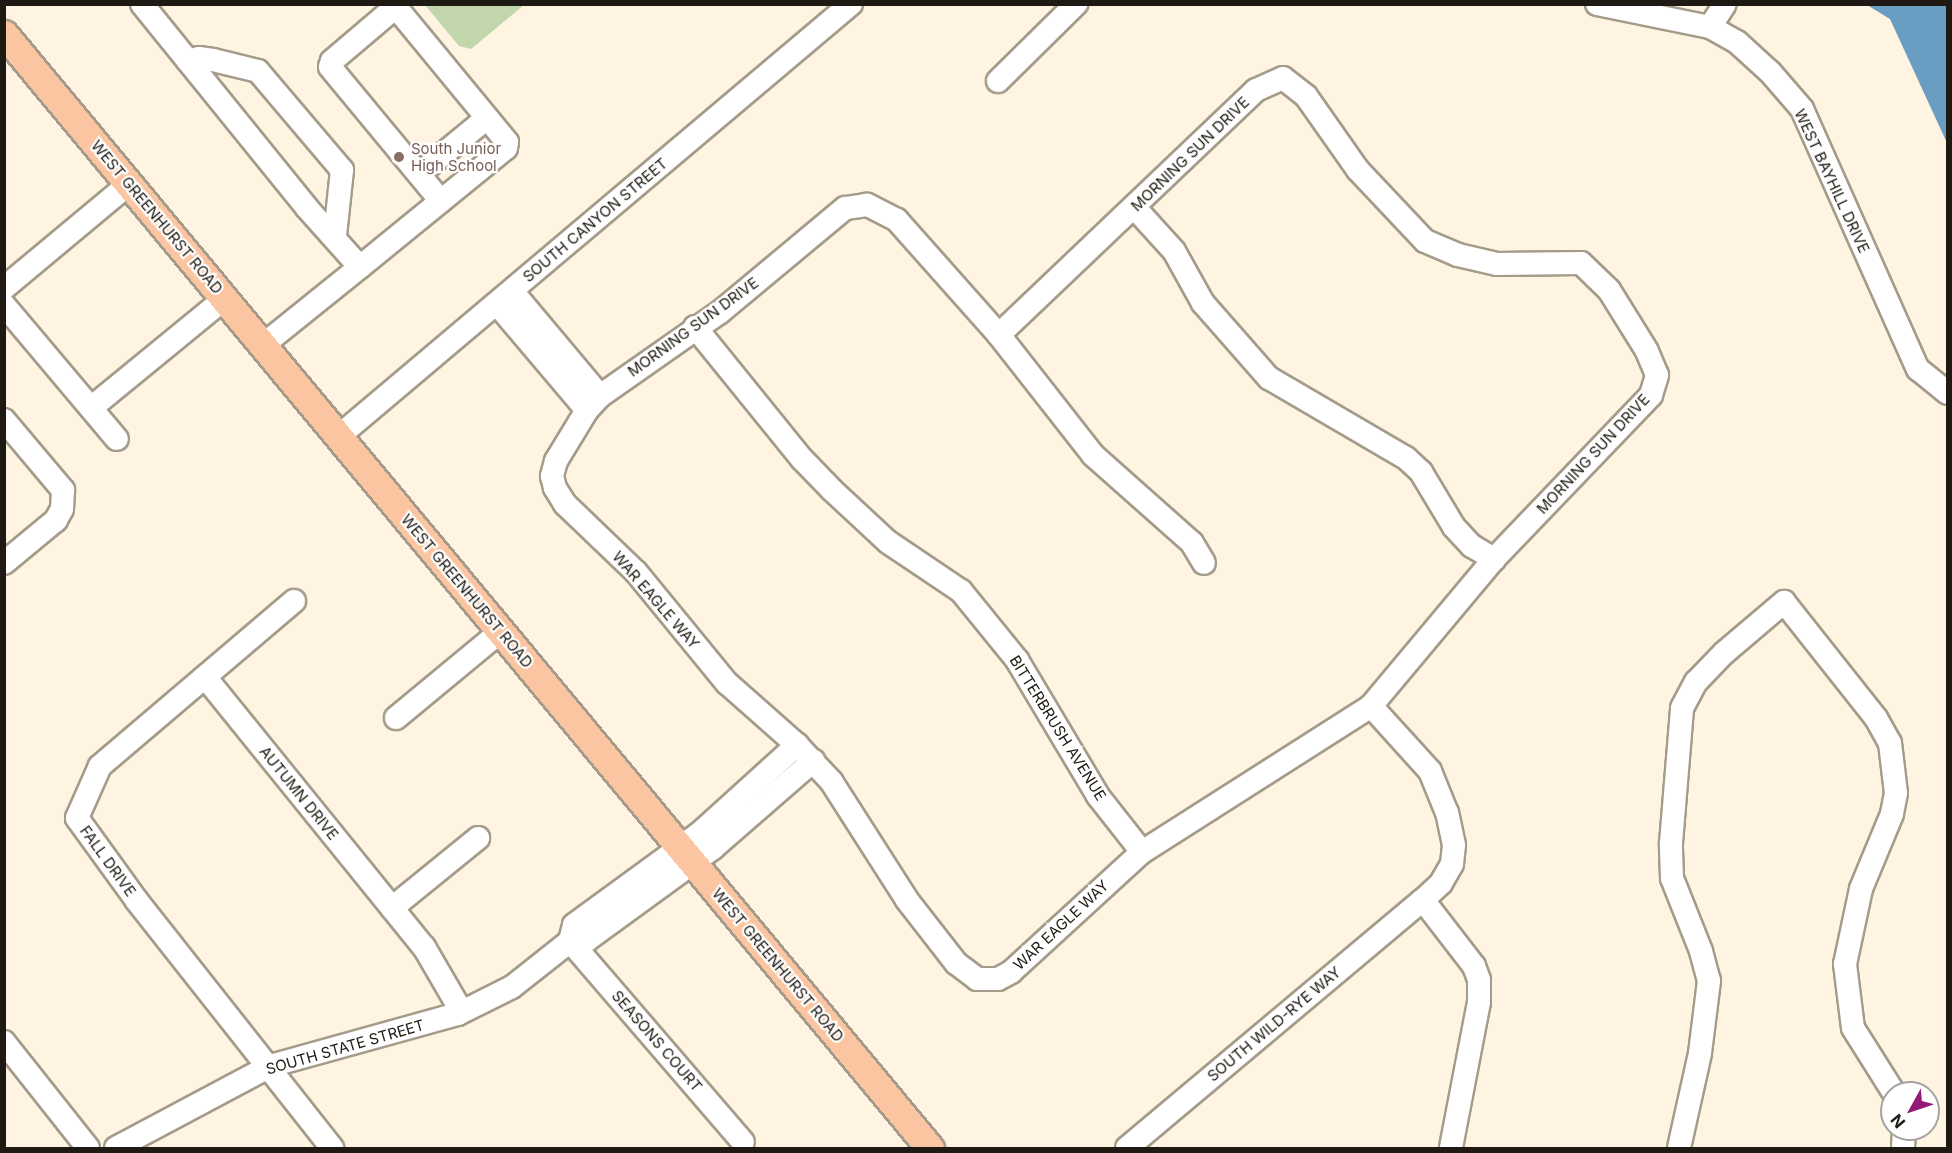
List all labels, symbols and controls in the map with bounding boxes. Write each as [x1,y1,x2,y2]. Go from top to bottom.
street label: MORNING SUN DRIVE [1127,93,1253,215]
street label: WEST BAYHILL DRIVE [1791,106,1873,256]
street label: WEST GREENHURST ROAD [88,137,226,297]
place label: South Junior High School [411,139,501,174]
marker: South Junior High School [392,150,406,164]
street label: SOUTH CANYON STREET [519,154,671,286]
street label: MORNING SUN DRIVE [624,274,762,380]
street label: MORNING SUN DRIVE [1533,390,1653,518]
street label: WEST GREENHURST ROAD [398,511,536,671]
street label: WAR EAGLE WAY [609,548,703,652]
street label: BITTERBRUSH AVENUE [1006,652,1110,804]
street label: AUTUMN DRIVE [256,743,342,843]
street label: FALL DRIVE [76,822,140,900]
street label: WAR EAGLE WAY [1010,876,1112,974]
street label: WEST GREENHURST ROAD [709,885,847,1045]
street label: SOUTH WILD-RYE WAY [1204,963,1344,1085]
street label: SEASONS COURT [608,987,706,1095]
street label: SOUTH STATE STREET [264,1016,426,1078]
north arrow [1880,1081,1940,1141]
text: N [1886,1110,1909,1132]

